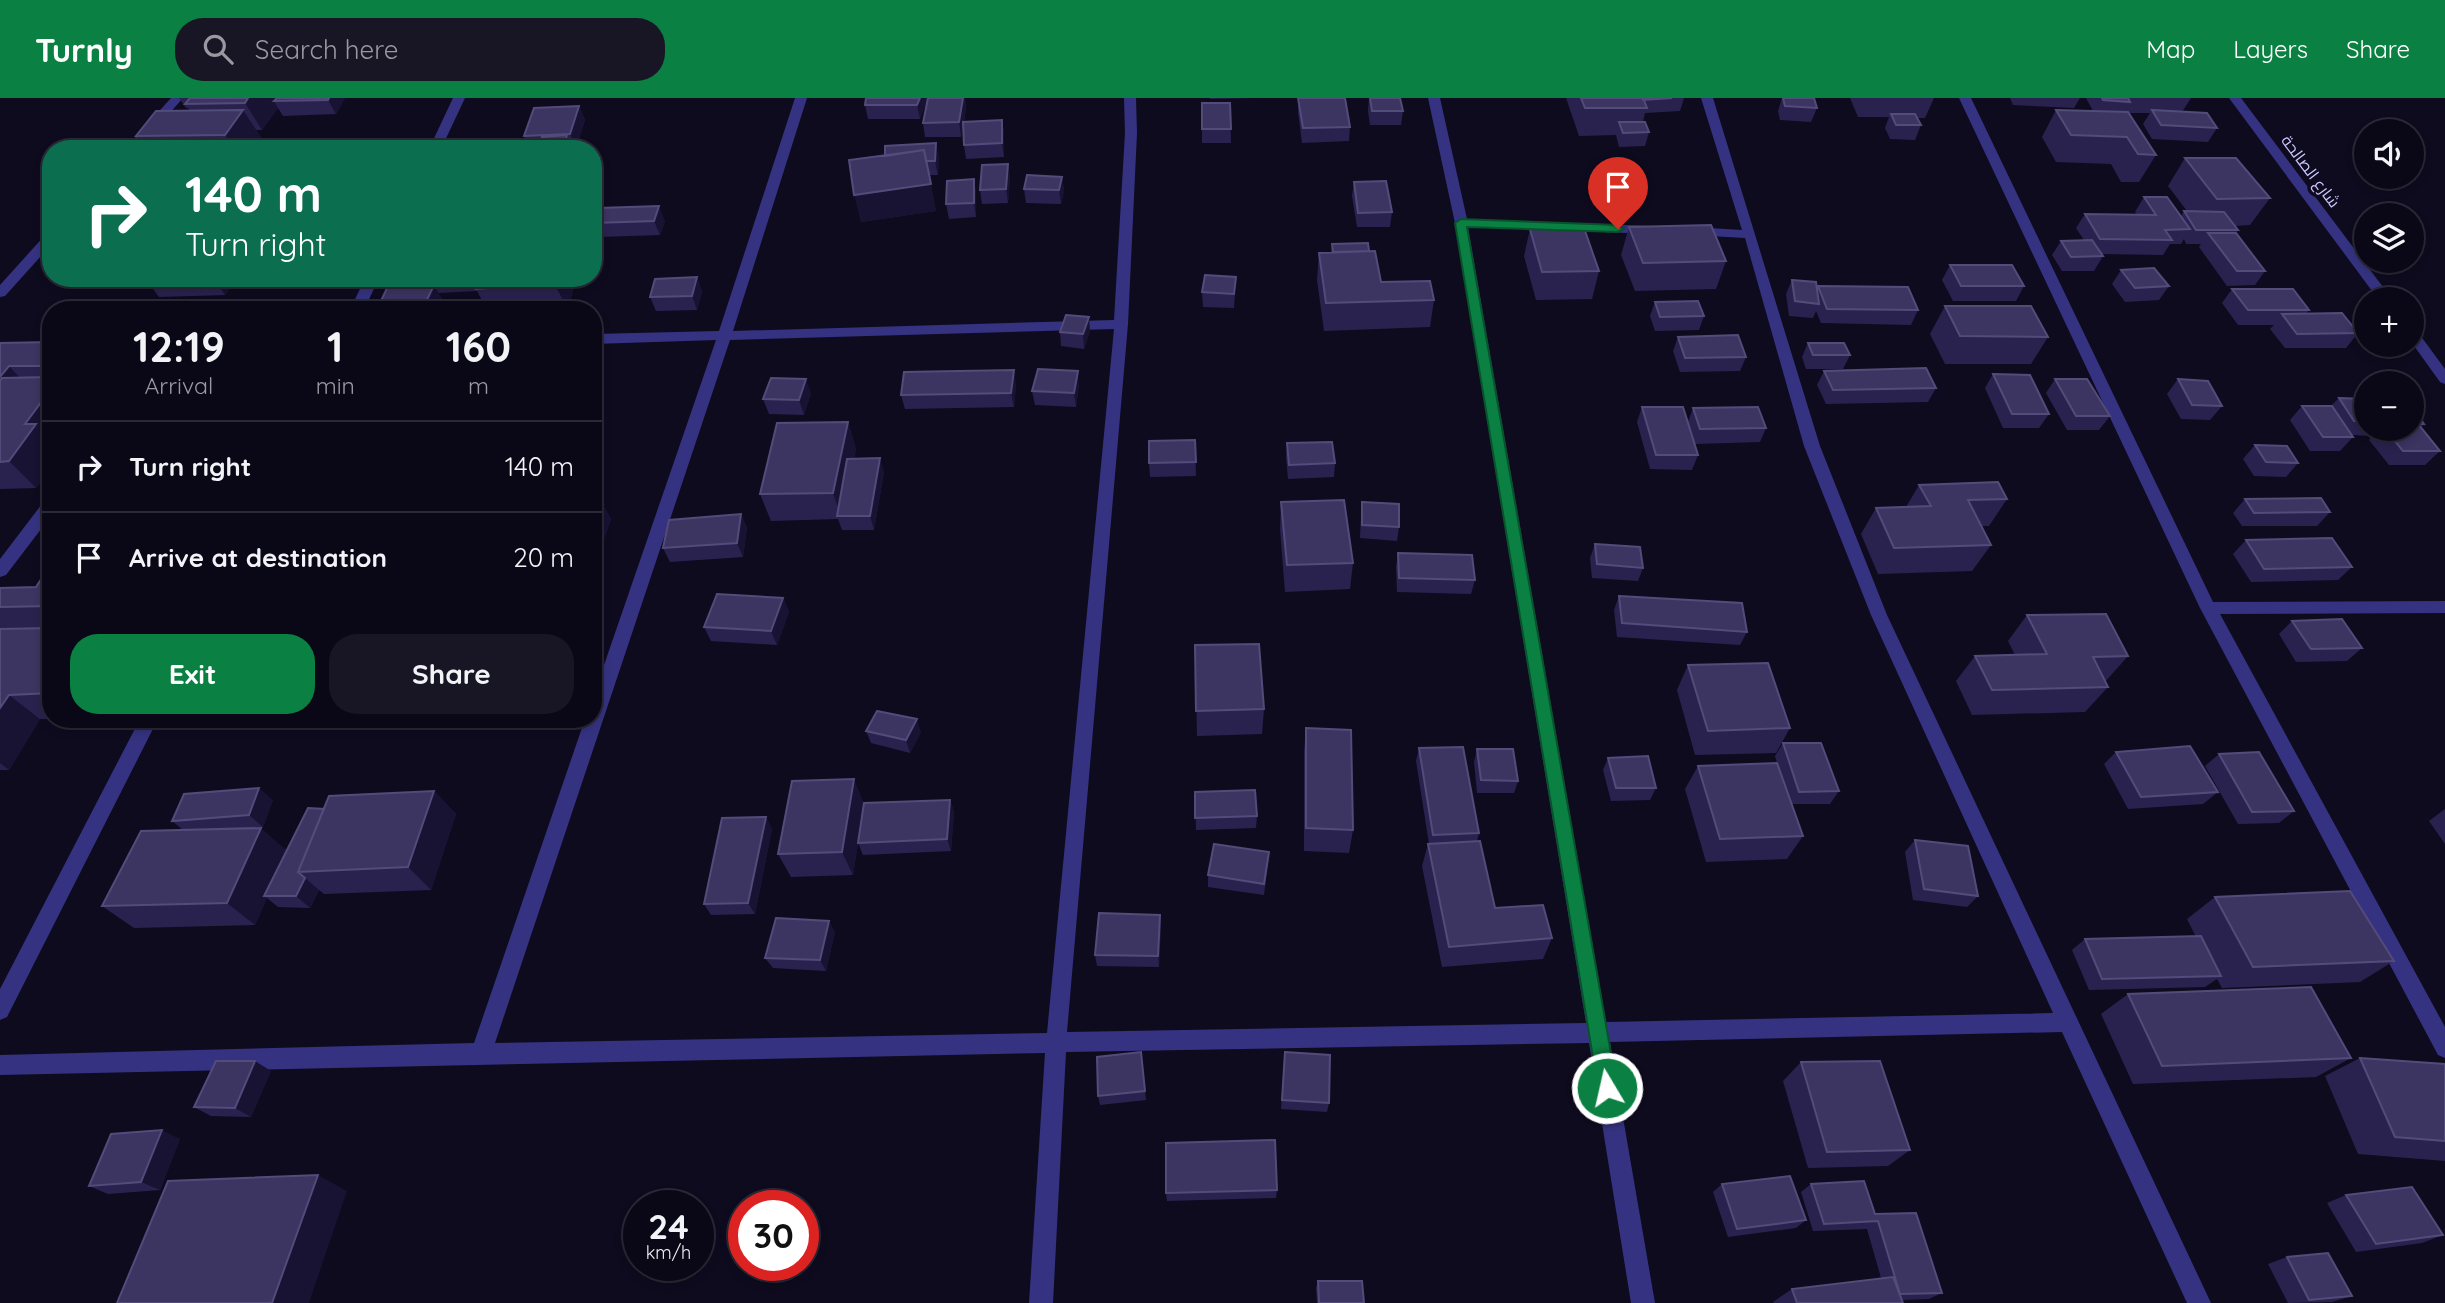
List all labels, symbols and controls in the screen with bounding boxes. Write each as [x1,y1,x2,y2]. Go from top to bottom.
search box [175,18,665,81]
text: Turnly [35,29,133,70]
icon: search [199,30,237,68]
text: Search here [255,33,398,66]
text: Map [2146,34,2195,64]
text: Layers [2233,34,2308,64]
text: Share [2346,34,2410,64]
map controls [2354,119,2424,441]
button: sound [2354,119,2424,189]
street label: شارع الصالحة [2276,131,2345,212]
pin [1588,157,1648,229]
text: 140 m [185,163,322,224]
icon: right [70,168,161,259]
icon: arrive [1599,168,1637,206]
button: layers [2354,203,2424,273]
text: Turn right [185,224,326,264]
button: + [2354,287,2424,357]
text: 12:19 [133,320,225,373]
text: 1 [327,320,343,373]
text: 160 [446,320,511,373]
text: Arrival [144,371,213,400]
text: min [316,371,355,400]
text: m [468,371,489,400]
button: − [2354,371,2424,441]
icon: right [70,448,108,486]
text: Turn right [129,450,251,483]
text: 140 m [505,450,574,483]
icon: arrive [70,539,108,577]
text: Arrive at destination [129,541,387,574]
text: 20 m [513,541,574,574]
button: Exit [70,634,315,714]
button: Share [329,634,574,714]
position arrow [1570,1051,1644,1125]
speed limit sign: 30 [728,1190,819,1281]
text: 24 [648,1204,689,1248]
text: km/h [646,1241,691,1264]

